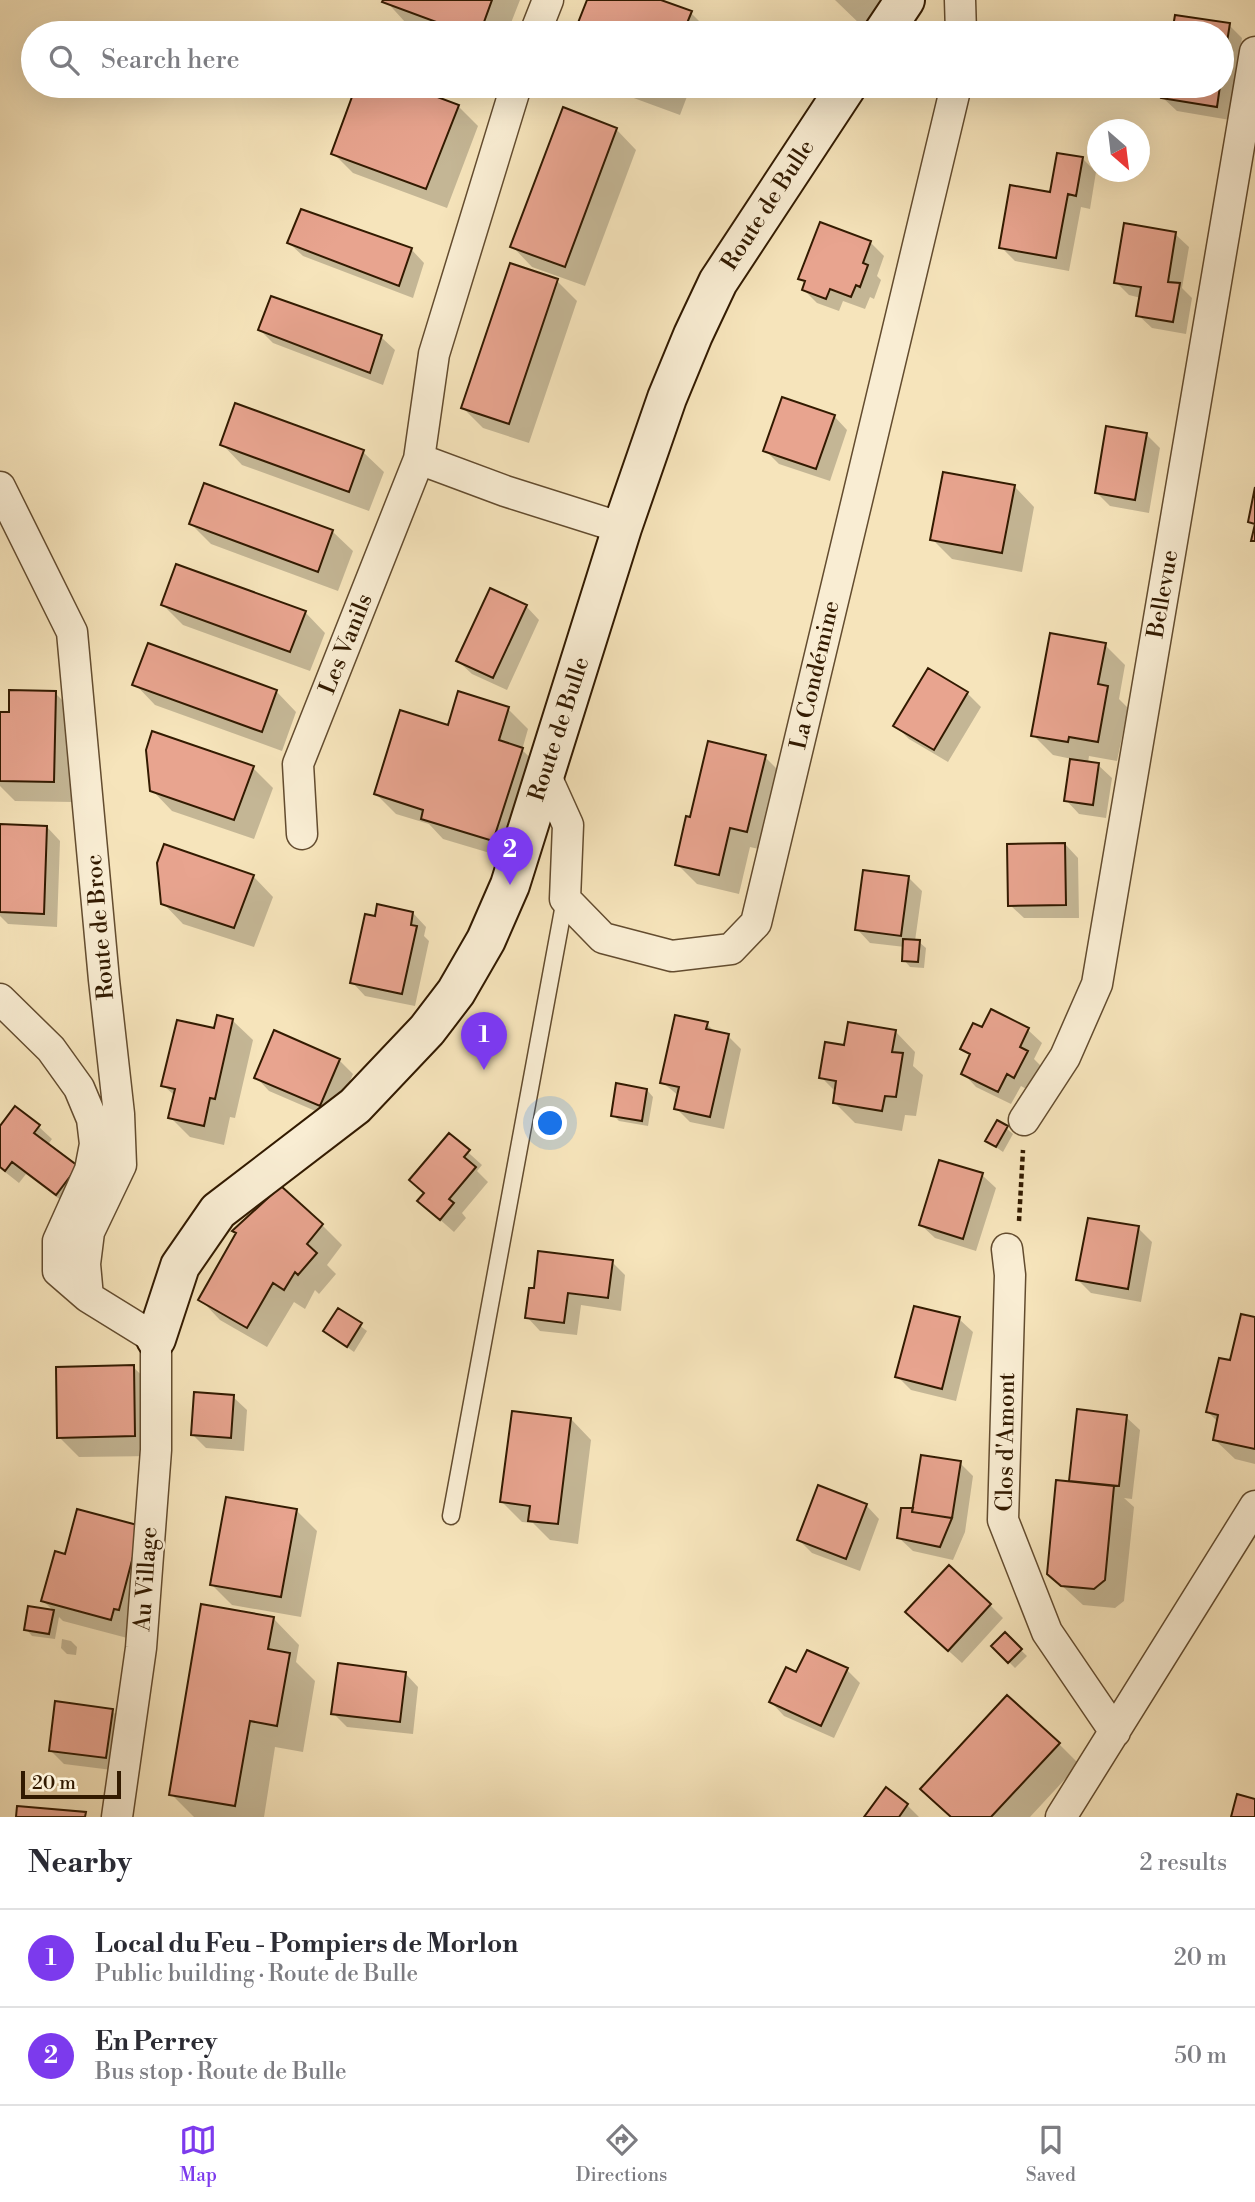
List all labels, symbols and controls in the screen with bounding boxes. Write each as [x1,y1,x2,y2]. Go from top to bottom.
search box [21,21,1234,98]
icon: search [45,41,83,79]
text: Search here [101,44,240,76]
north arrow [1087,119,1150,182]
street label: Route de Bulle [715,134,821,276]
street label: Bellevue [1141,548,1185,641]
street label: Les Vanils [313,590,379,698]
street label: La Condémine [784,598,846,752]
street label: Route de Bulle [523,653,595,805]
pin: 2 [487,827,533,885]
street label: Route de Broc [80,853,120,1001]
pin: 1 [461,1012,507,1070]
your location [533,1106,567,1140]
street label: Clos d'Amont [991,1372,1021,1512]
street label: Au Village [128,1526,164,1633]
scale bar [21,1768,121,1800]
text: 20 m [32,1771,76,1795]
text: Nearby [28,1844,132,1882]
text: 2 results [1140,1849,1227,1877]
text: Local du Feu - Pompiers de Morlon [95,1928,518,1960]
text: 1 [45,1944,57,1972]
text: 20 m [1174,1944,1227,1972]
text: Public building · Route de Bulle [95,1960,418,1988]
text: En Perrey [95,2026,217,2058]
text: 2 [44,2042,58,2070]
text: 50 m [1174,2042,1227,2070]
text: Bus stop · Route de Bulle [95,2058,347,2086]
tab: Map [179,2121,217,2187]
tab: Directions [576,2121,667,2187]
tab: Saved [1026,2121,1076,2187]

